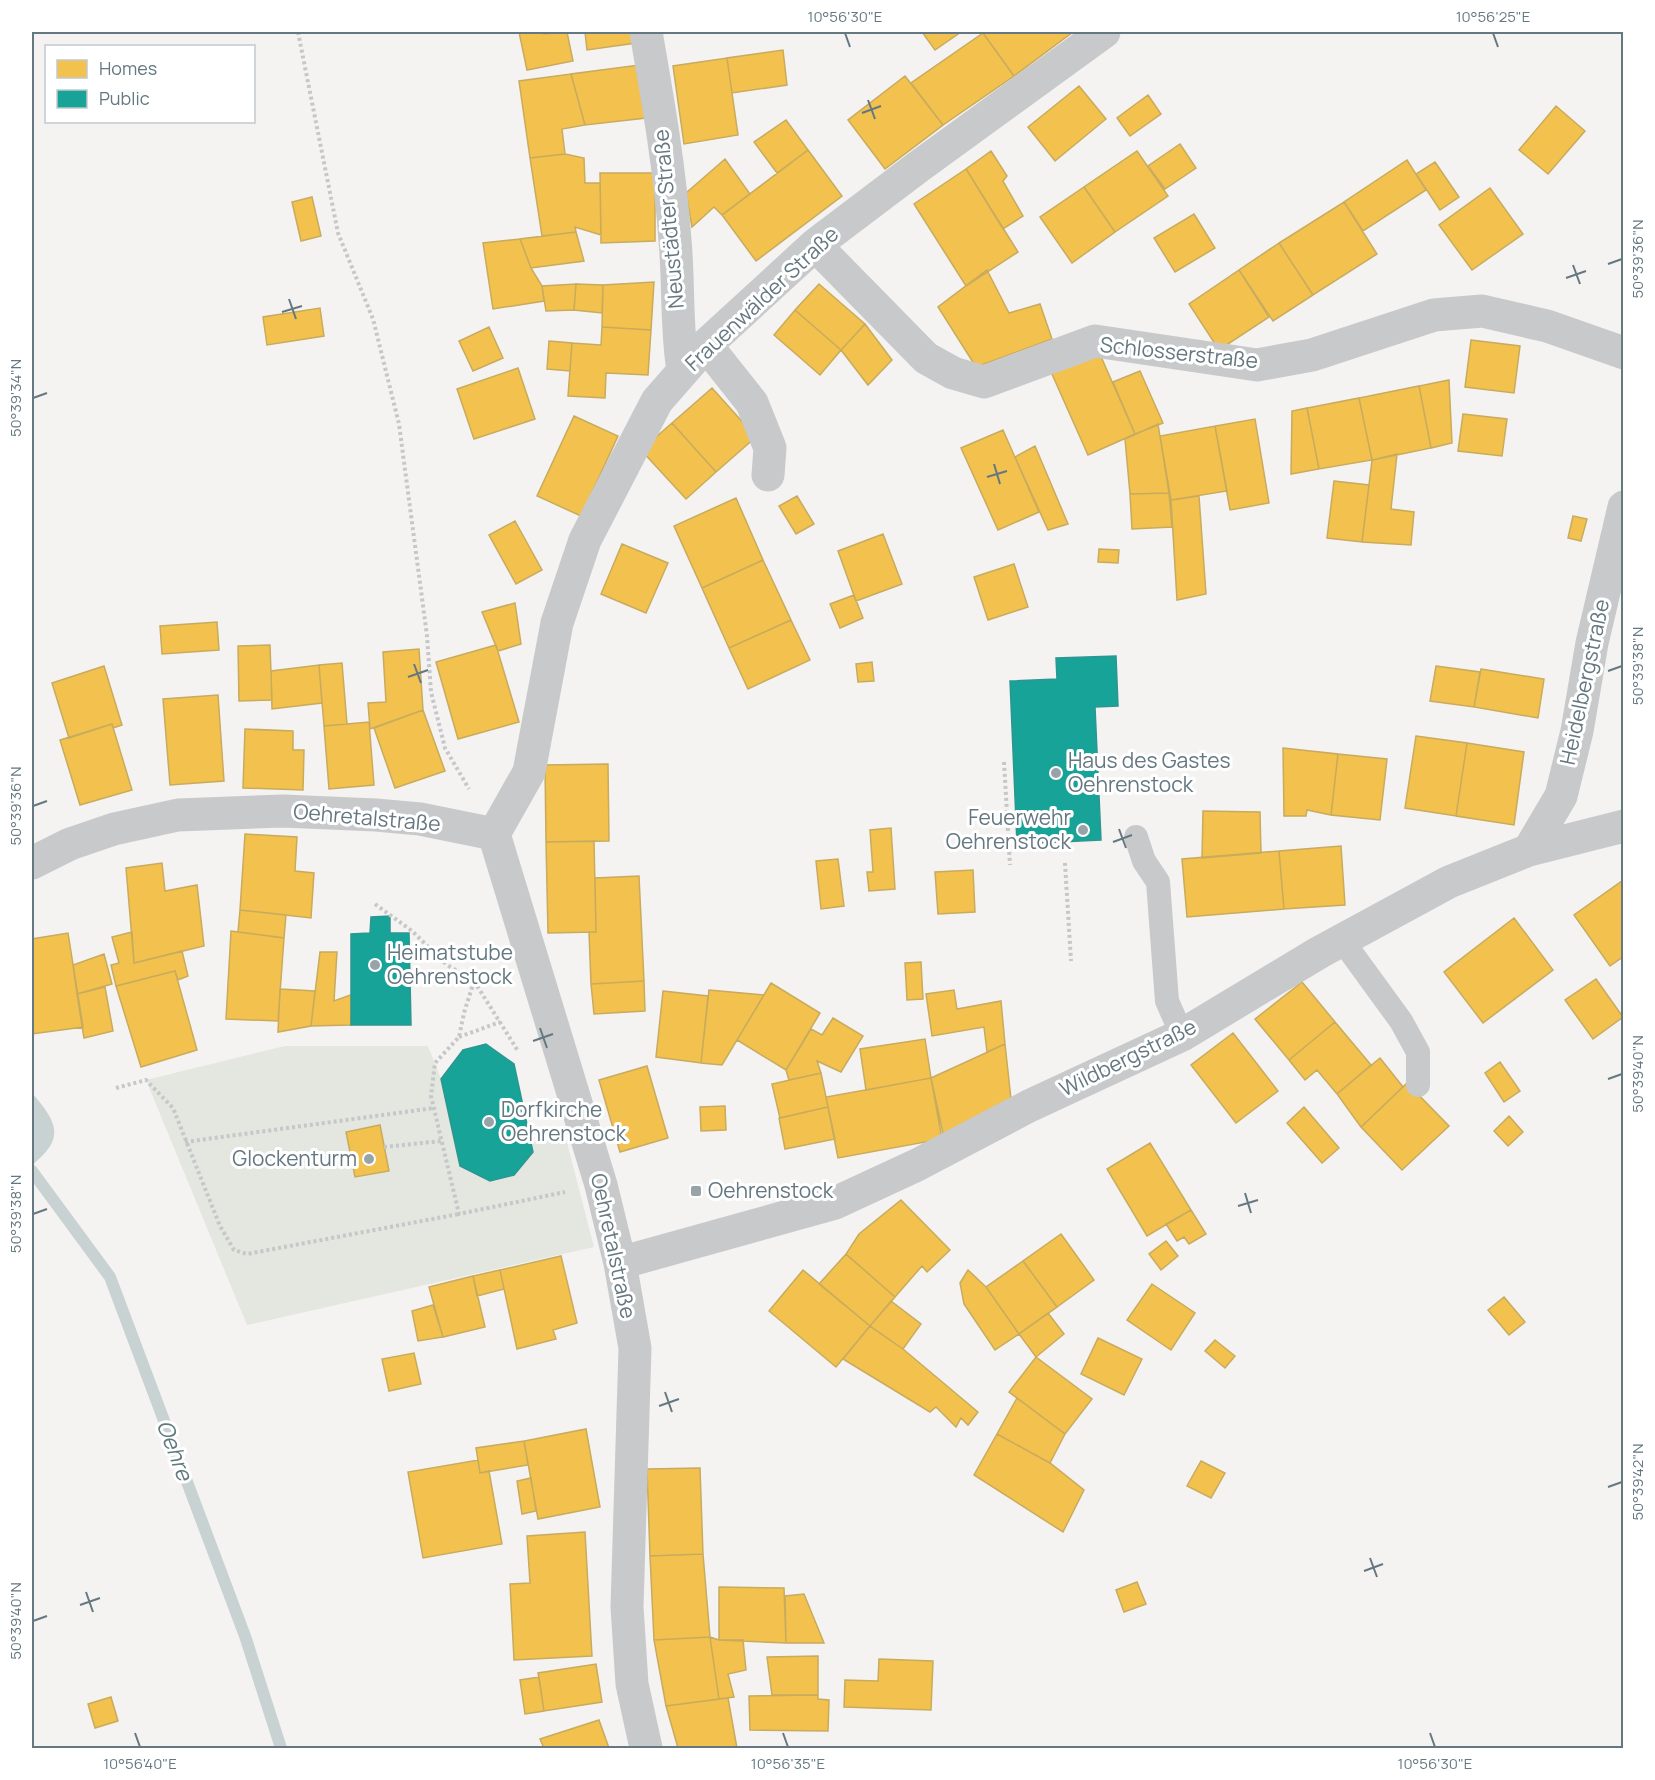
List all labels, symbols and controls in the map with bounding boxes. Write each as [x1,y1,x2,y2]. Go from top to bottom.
text: 10°56'30"E [808,6,882,27]
text: 10°56'25"E [1456,6,1530,27]
legend [45,45,255,123]
text: Homes [99,56,157,80]
text: Public [99,86,150,110]
street label: Neustädter Straße [646,128,690,310]
text: 50°39'36"N [1627,219,1648,299]
street label: Frauenwälder Straße [679,220,844,377]
street label: Schlosserstraße [1099,330,1260,374]
text: 50°39'34"N [5,359,26,437]
street label: Heidelbergstraße [1553,596,1615,767]
text: 50°39'38"N [1627,627,1648,705]
place label: Haus des Gastes Oehrenstock [1068,746,1230,798]
text: 50°39'36"N [5,766,26,846]
marker: Haus des Gastes Oehrenstock [1049,766,1063,780]
street label: Oehretalstraße [292,797,442,837]
place label: Feuerwehr Oehrenstock [946,803,1072,855]
marker: Feuerwehr Oehrenstock [1076,823,1090,837]
place label: Heimatstube Oehrenstock [387,938,513,990]
marker: Heimatstube Oehrenstock [368,958,382,972]
street label: Wildbergstraße [1055,1012,1201,1102]
text: 50°39'40"N [1627,1035,1648,1113]
place label: Dorfkirche Oehrenstock [501,1095,627,1147]
marker: Dorfkirche Oehrenstock [482,1115,496,1129]
place label: Glockenturm [232,1144,357,1172]
marker: Glockenturm [362,1152,376,1166]
street label: Oehretalstraße [585,1171,643,1321]
text: 50°39'38"N [5,1175,26,1253]
place label: Oehrenstock [708,1176,834,1204]
marker: Oehrenstock [689,1184,703,1198]
water label: Oehre [150,1415,201,1486]
text: 50°39'42"N [1627,1443,1648,1521]
text: 50°39'40"N [5,1582,26,1660]
text: 10°56'40"E [103,1753,177,1774]
text: 10°56'35"E [751,1753,825,1774]
text: 10°56'30"E [1398,1753,1472,1774]

